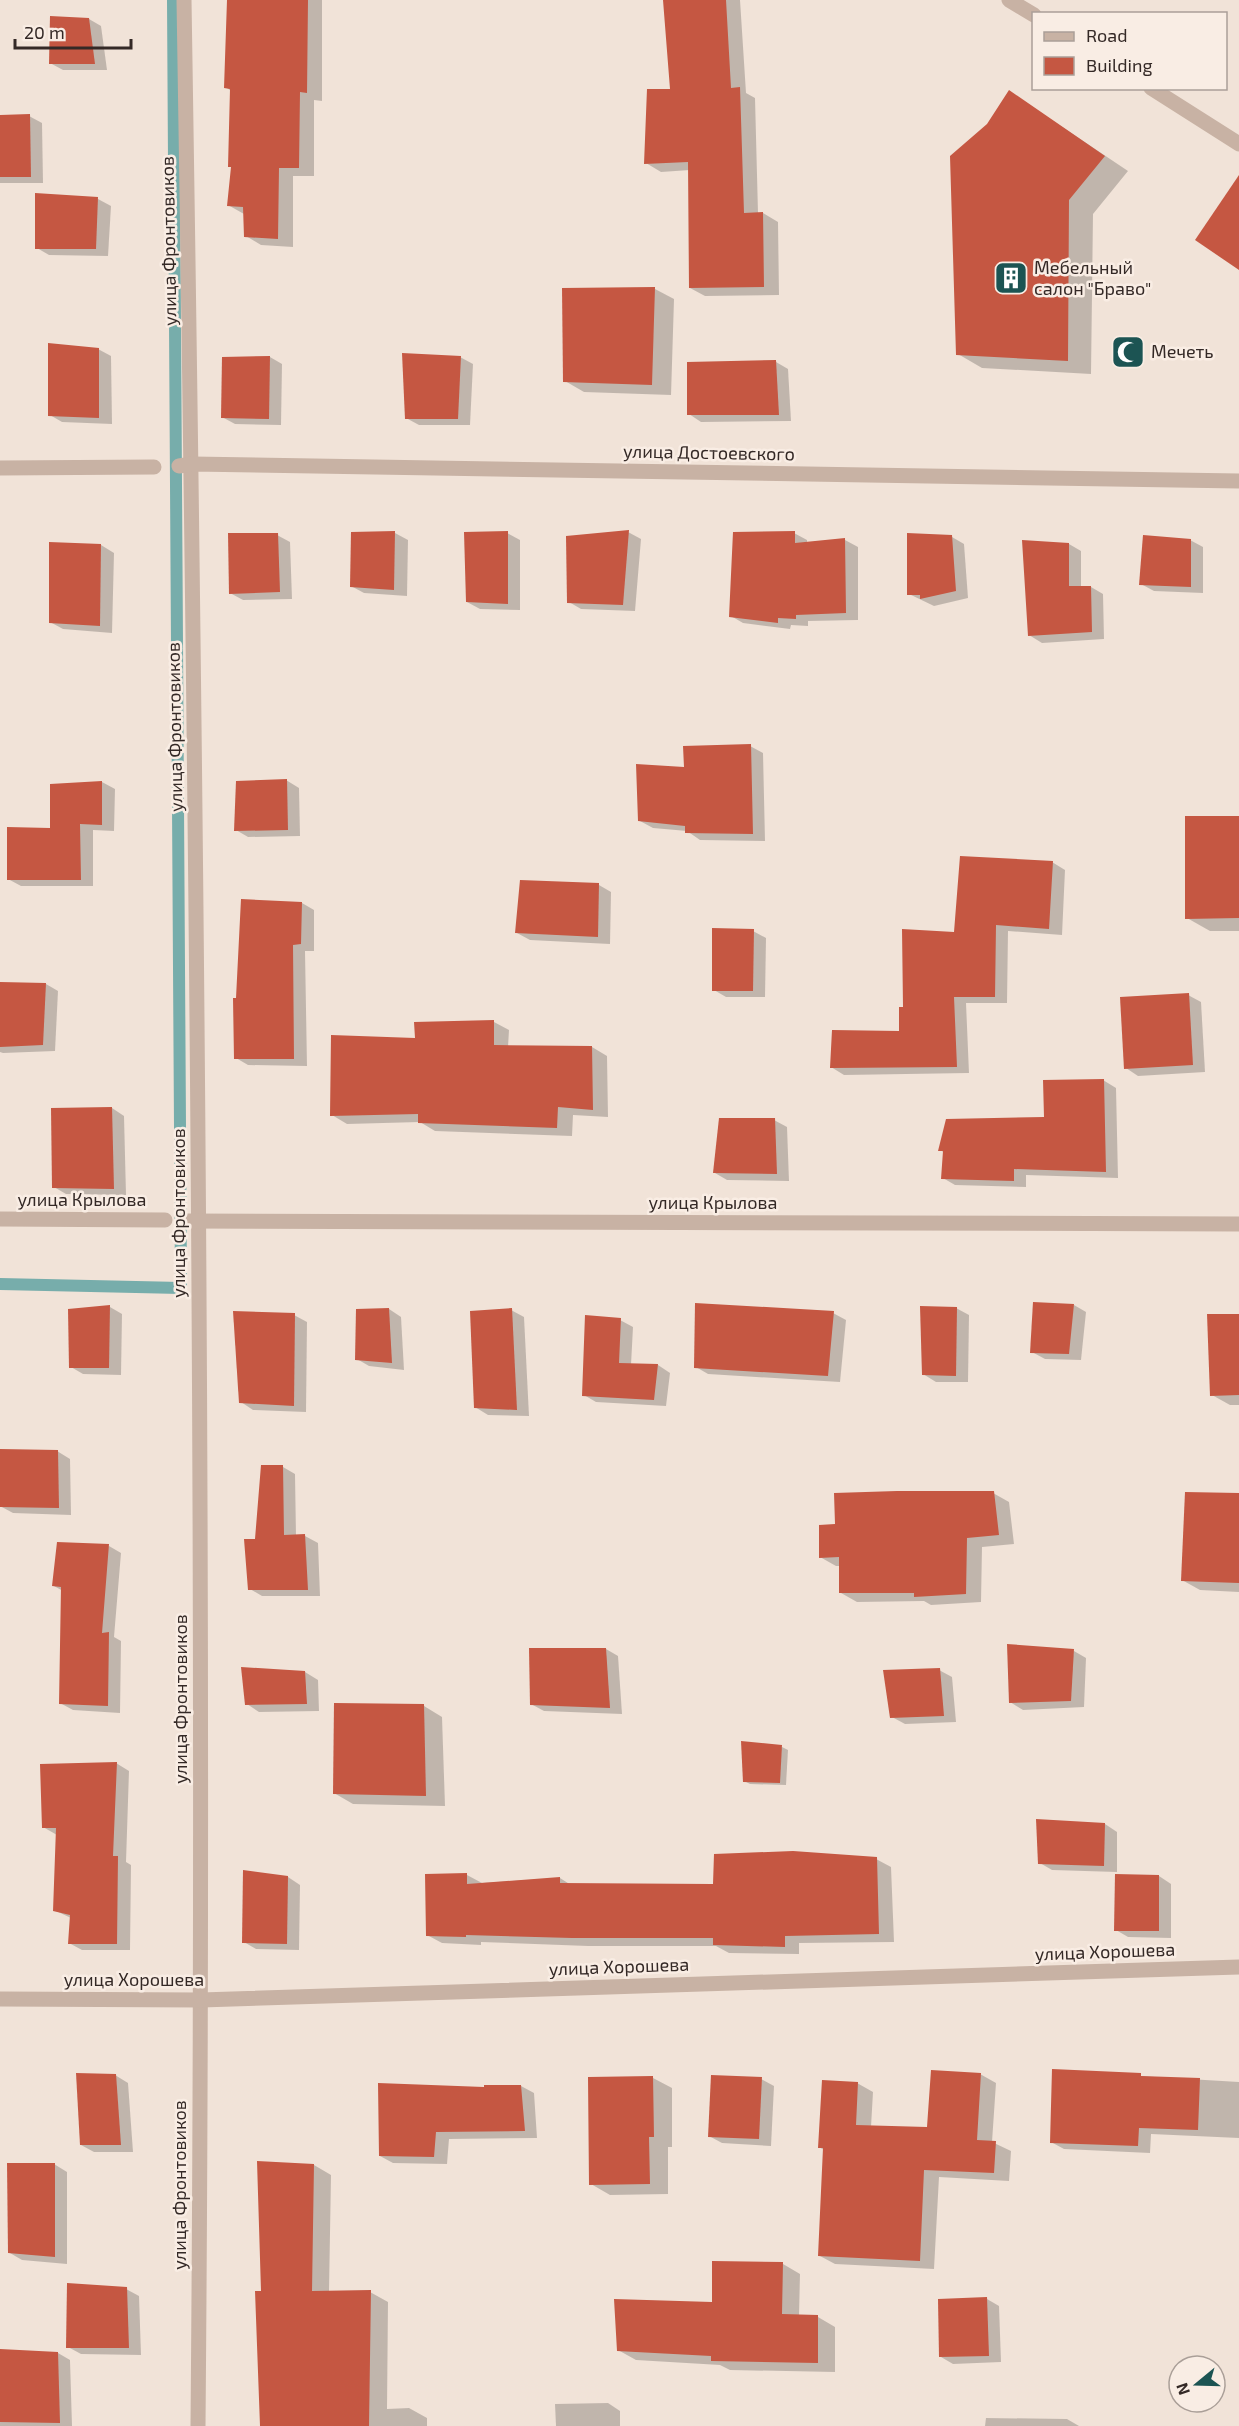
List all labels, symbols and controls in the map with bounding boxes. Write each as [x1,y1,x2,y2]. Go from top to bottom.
scale bar [15,12,130,50]
legend [1032,12,1227,90]
text: 20 m [24,21,65,43]
text: Road [1086,24,1127,46]
text: Building [1086,54,1153,76]
street label: улица Фронтовиков [156,156,180,326]
place label: Мебельный салон "Браво" [1034,256,1151,299]
building icon: Мебельный салон "Браво" [993,260,1029,296]
mosque icon: Мечеть [1110,334,1146,370]
place label: Мечеть [1151,340,1214,362]
street label: улица Достоевского [623,440,795,464]
street label: улица Фронтовиков [162,642,186,812]
street label: улица Фронтовиков [167,1128,189,1298]
street label: улица Крылова [18,1188,146,1210]
street label: улица Крылова [649,1191,777,1213]
street label: улица Фронтовиков [169,1614,191,1784]
street label: улица Хорошева [1034,1938,1175,1964]
street label: улица Хорошева [548,1953,689,1979]
street label: улица Хорошева [64,1968,204,1990]
street label: улица Фронтовиков [168,2100,190,2270]
north arrow [1167,2354,1227,2414]
text: N [1171,2380,1193,2398]

